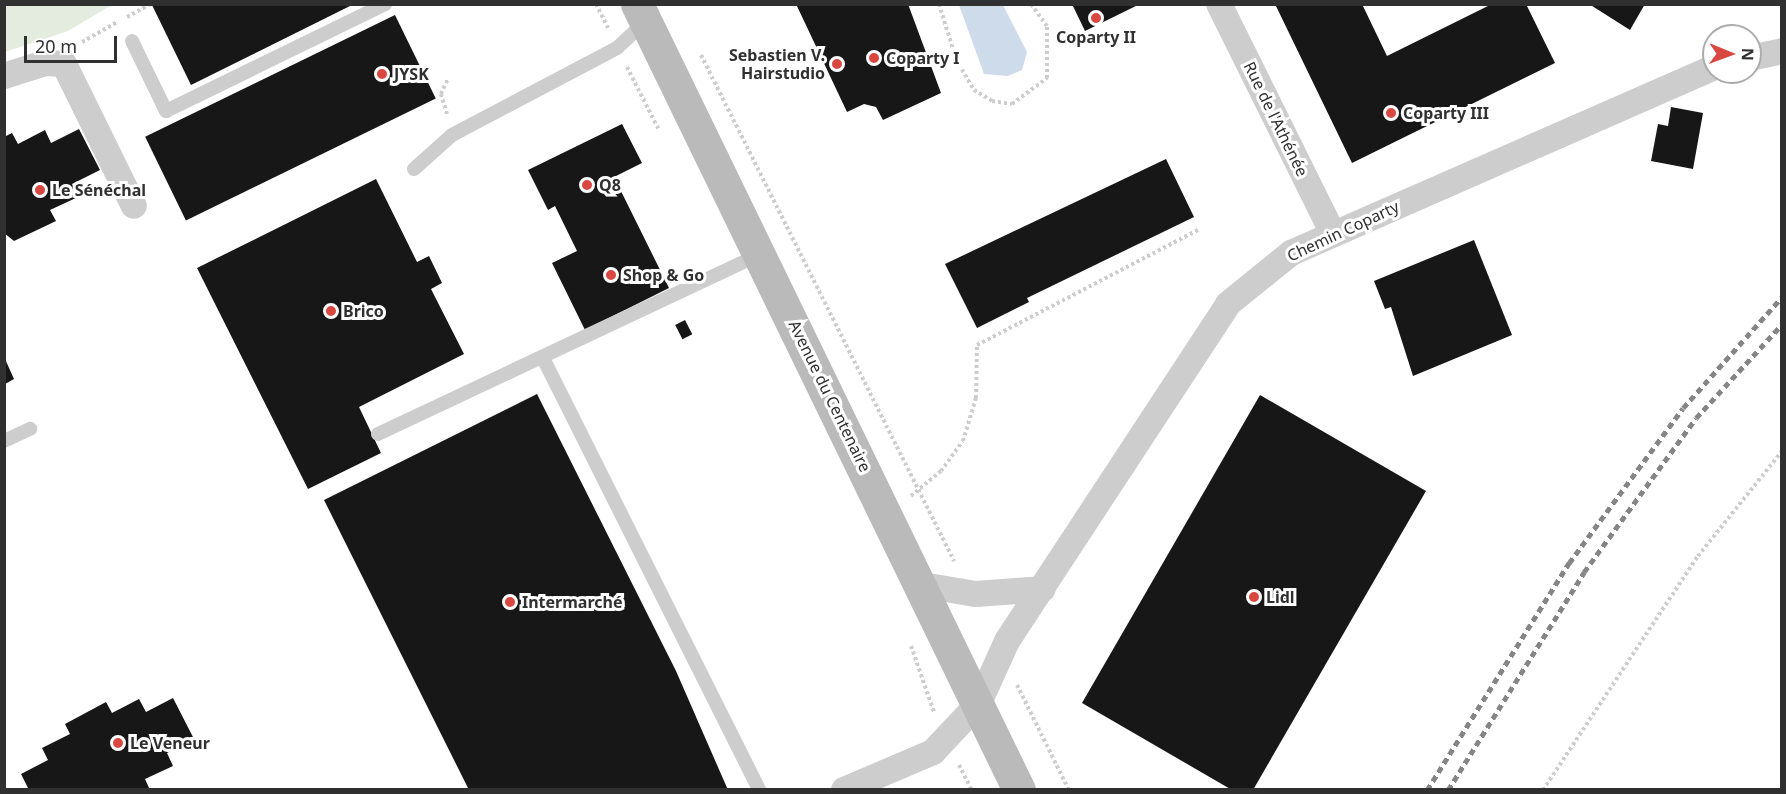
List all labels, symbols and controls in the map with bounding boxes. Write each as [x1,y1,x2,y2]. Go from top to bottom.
marker: Coparty II [1089,11,1103,25]
scale bar [27,24,120,62]
north arrow [1702,24,1762,84]
place label: Coparty II [1056,27,1136,47]
text: 20 m [35,34,77,58]
place label: Sebastien V. Hairstudio [729,45,825,83]
place label: Coparty I [886,48,960,68]
text: N [1737,48,1759,61]
marker: Coparty I [867,51,881,65]
marker: Sebastien V. Hairstudio [830,57,844,71]
street label: Rue de l'Athénée [1240,58,1312,180]
place label: JYSK [394,64,429,84]
marker: JYSK [375,67,389,81]
place label: Coparty III [1403,103,1489,123]
marker: Coparty III [1384,106,1398,120]
place label: Q8 [599,175,621,195]
marker: Q8 [580,178,594,192]
place label: Le Sénéchal [52,180,146,200]
marker: Le Sénéchal [33,183,47,197]
street label: Chemin Coparty [1284,197,1402,265]
place label: Shop & Go [623,265,704,285]
marker: Shop & Go [604,268,618,282]
place label: Brico [343,301,384,321]
marker: Brico [324,304,338,318]
street label: Avenue du Centenaire [785,317,875,475]
place label: Lidl [1266,587,1295,607]
marker: Lidl [1247,590,1261,604]
place label: Intermarché [522,592,622,612]
marker: Intermarché [503,595,517,609]
place label: Le Veneur [130,733,210,753]
marker: Le Veneur [111,736,125,750]

